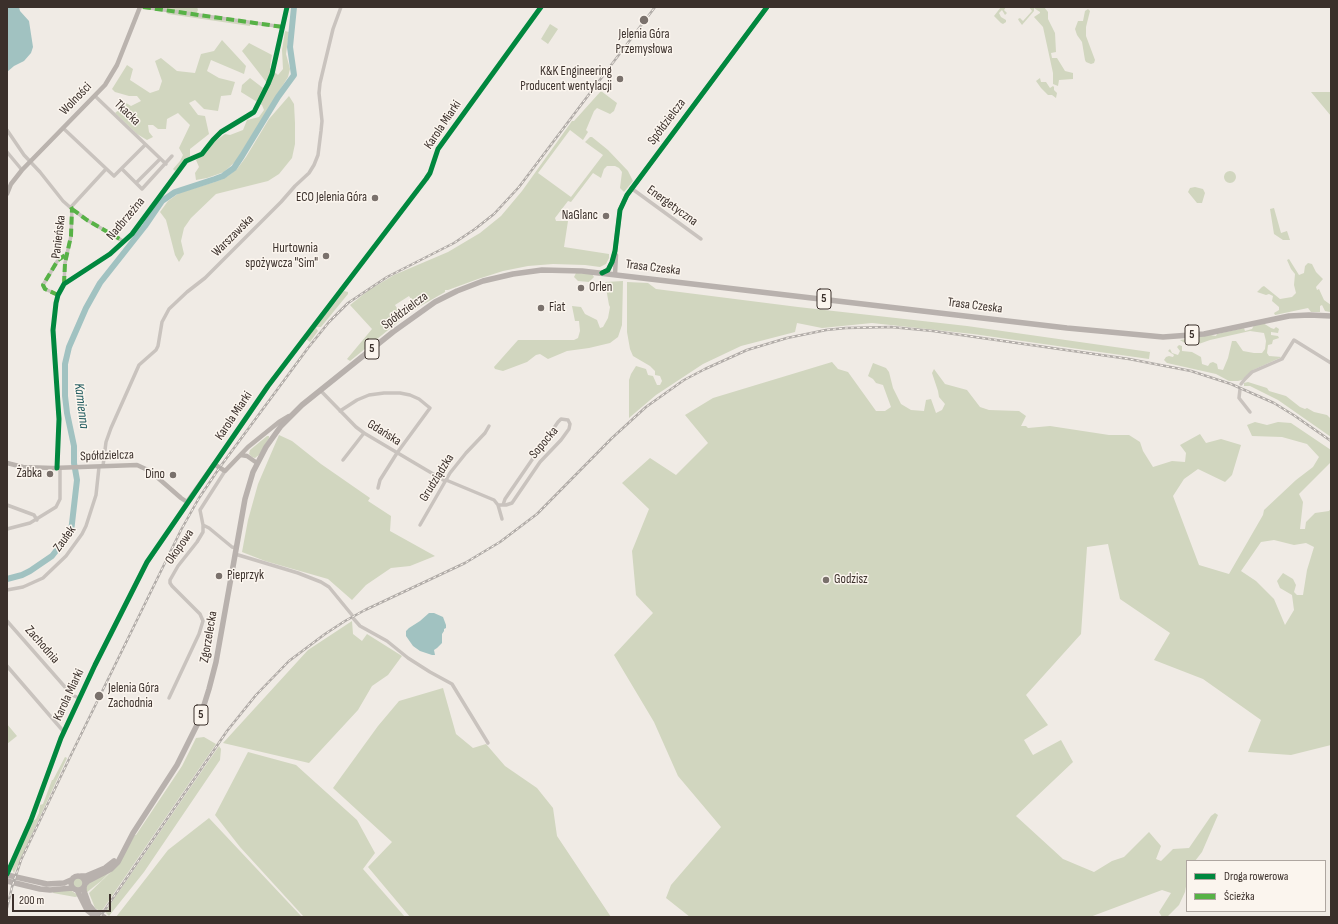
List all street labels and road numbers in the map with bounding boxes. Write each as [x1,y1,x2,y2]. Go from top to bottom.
street label: Wolności [57,79,95,119]
street label: Spółdzielcza [645,96,689,148]
street label: Tkacka [111,97,143,129]
street label: Karola Miarki [421,98,465,152]
street label: Energetyczna [644,182,700,230]
street label: Nadbrzeżna [104,194,148,244]
street label: Warszawska [209,212,257,260]
street label: Panieńska [49,214,69,260]
street label: Trasa Czeska [625,257,681,279]
street label: Spółdzielcza [379,289,431,333]
road number: 5 [817,289,831,309]
street label: Trasa Czeska [947,295,1003,317]
road number: 5 [1185,325,1199,345]
road number: 5 [365,339,379,359]
street label: Karola Miarki [212,389,256,443]
street label: Gdańska [364,417,404,449]
street label: Sopocka [526,424,562,462]
street label: Spółdzielcza [80,447,134,465]
street label: Grudziądzka [416,451,458,505]
street label: Zaułek [50,523,80,555]
street label: Okopowa [162,526,198,568]
street label: Zgorzelecka [197,610,221,664]
street label: Zachodnia [21,623,63,667]
street label: Karola Miarki [50,667,88,723]
road number: 5 [194,705,208,725]

